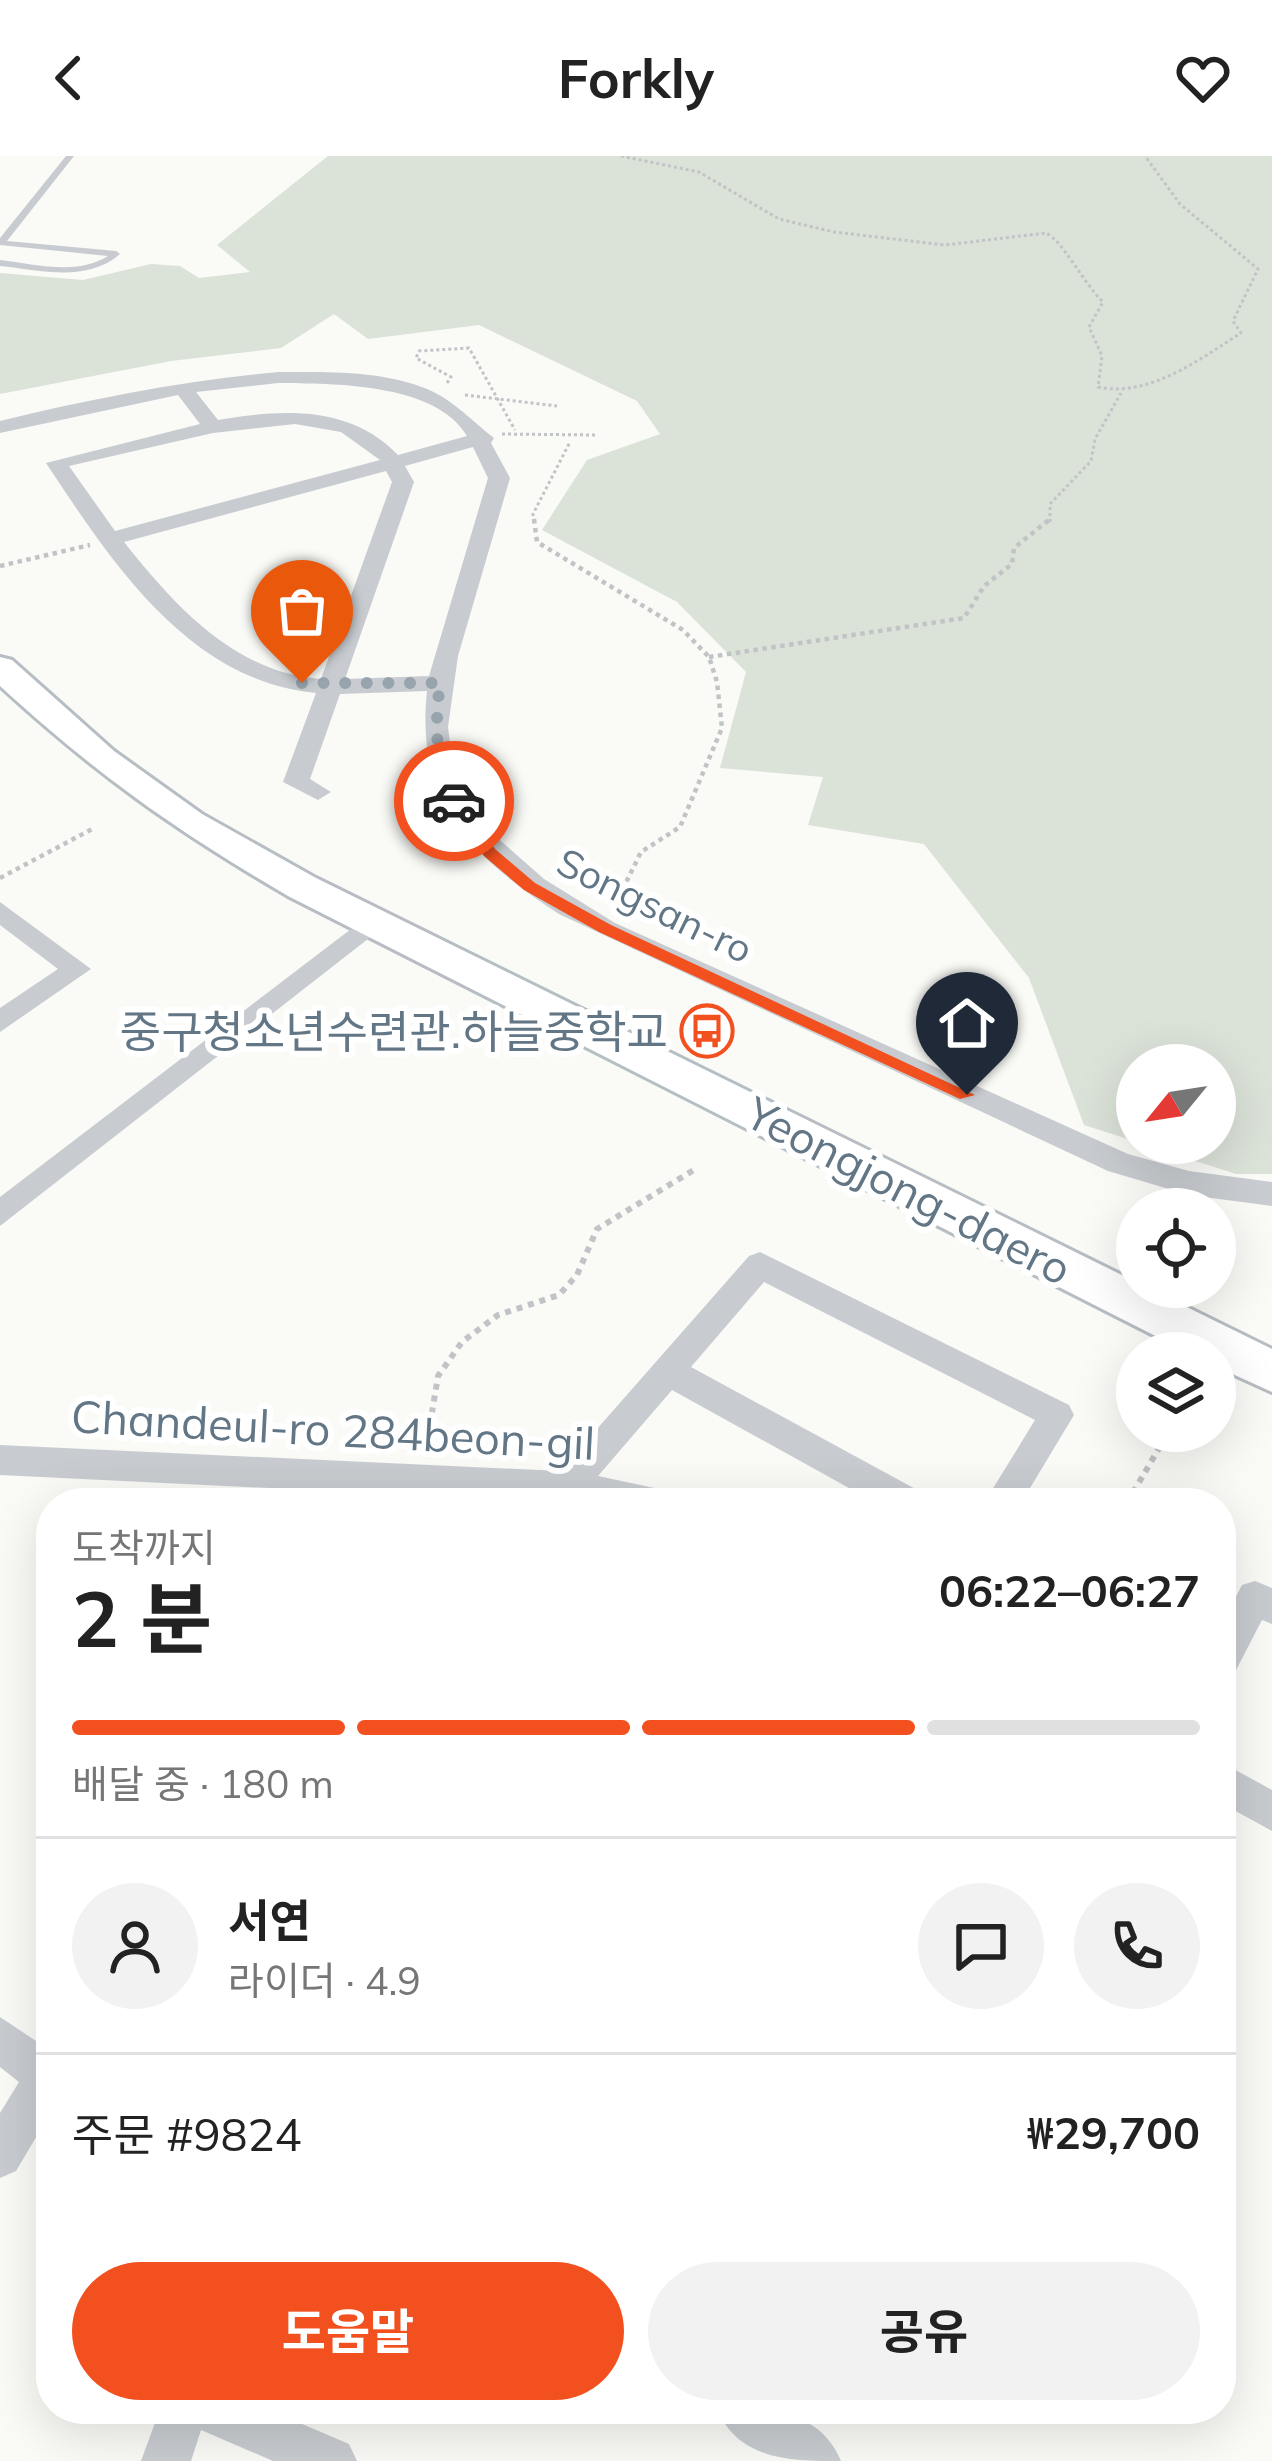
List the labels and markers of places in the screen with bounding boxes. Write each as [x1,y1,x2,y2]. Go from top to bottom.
pin [251,560,353,683]
pin [916,972,1018,1095]
place label: 중구청소년수련관.하늘중학교 [120,1003,668,1059]
bus stop icon: 중구청소년수련관.하늘중학교 [679,1003,735,1059]

